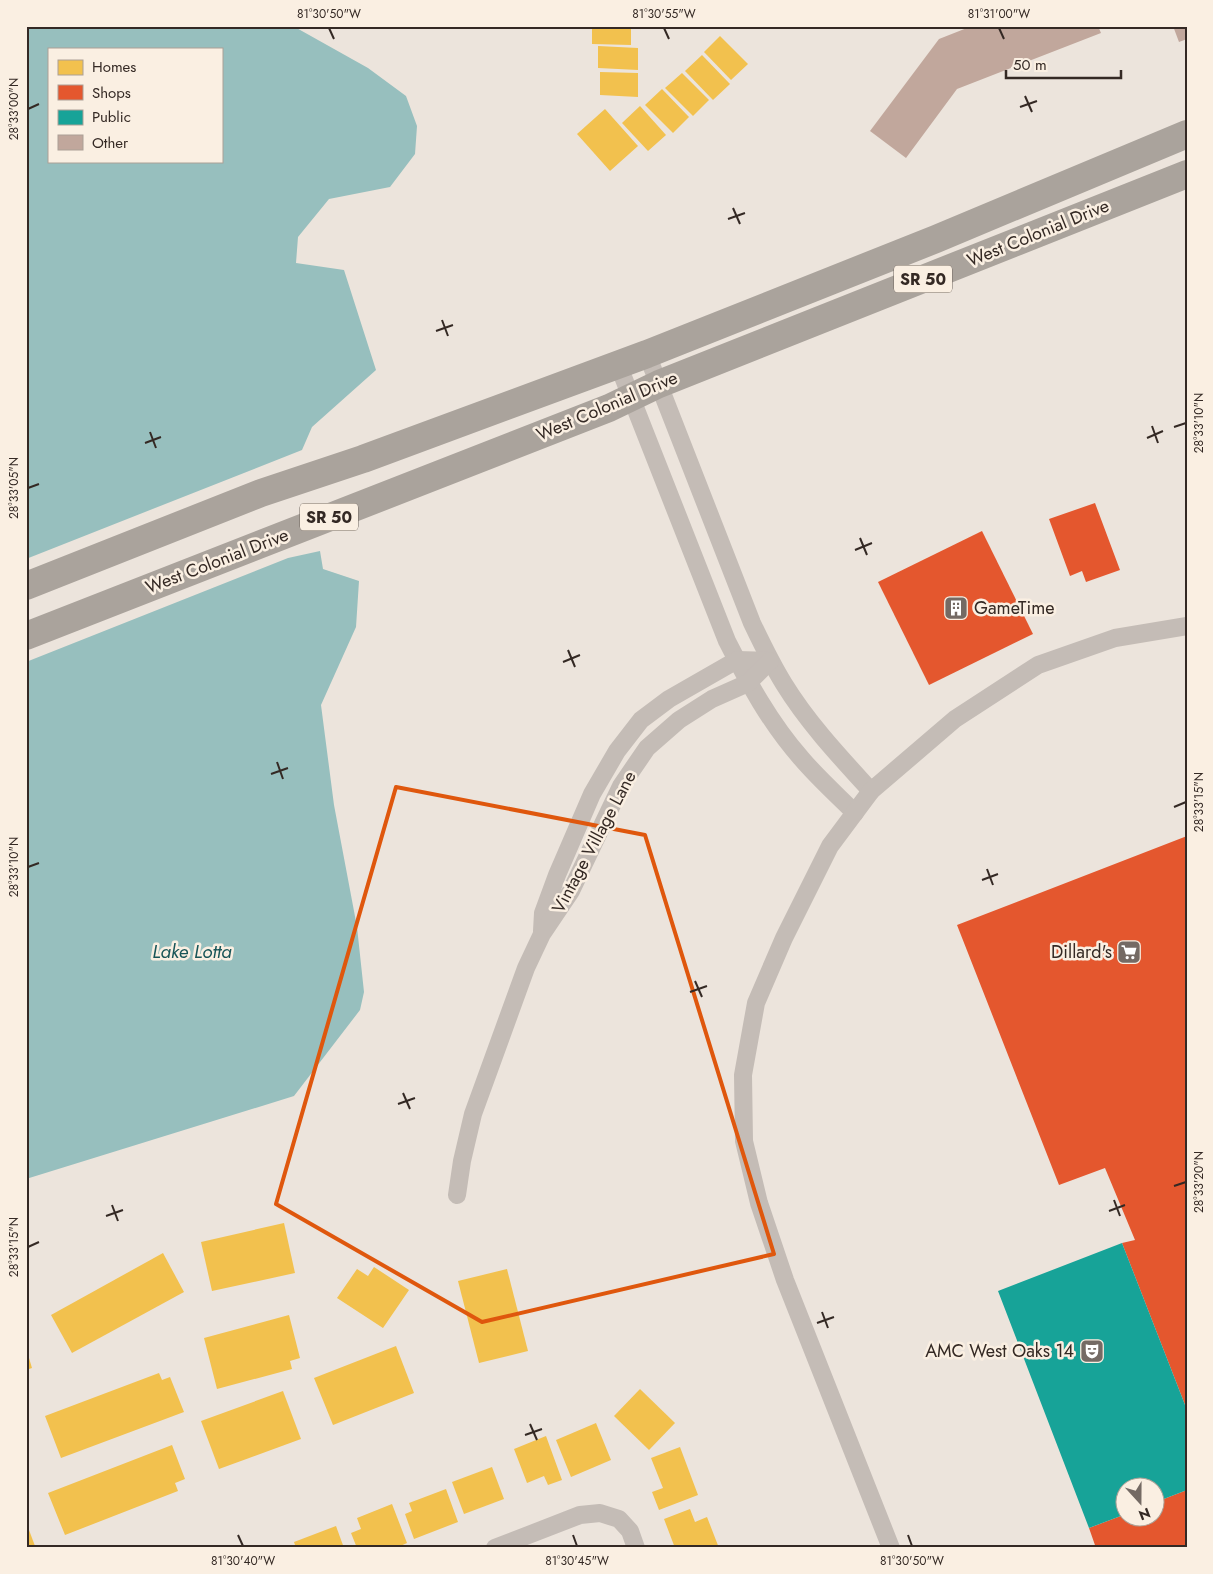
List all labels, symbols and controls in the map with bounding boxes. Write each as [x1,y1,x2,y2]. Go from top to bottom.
text: 81°30'50"W [297,5,361,23]
text: 81°30'55"W [632,5,696,23]
text: 81°31'00"W [968,5,1030,23]
legend [48,48,222,162]
scale bar [1006,48,1120,80]
text: 50 m [1013,54,1047,76]
text: Homes [92,56,136,78]
text: 28°33'00"N [5,78,23,140]
text: Shops [92,82,131,104]
text: Public [92,106,131,128]
text: Other [92,132,129,154]
street label: West Colonial Drive [963,193,1113,273]
road number: SR 50 [894,266,952,292]
street label: West Colonial Drive [532,365,682,447]
text: 28°33'10"N [1190,393,1208,453]
text: 28°33'05"N [5,457,23,519]
road number: SR 50 [300,504,358,530]
street label: West Colonial Drive [142,522,292,600]
building icon: GameTime [943,595,969,621]
place label: GameTime [974,595,1054,621]
street label: Vintage Village Lane [545,766,643,918]
text: 28°33'15"N [1190,772,1208,832]
text: 28°33'10"N [5,837,23,897]
water label: Lake Lotta [152,938,232,965]
place label: Dillard's [1051,939,1112,965]
supermarket icon: Dillard's [1116,939,1142,965]
text: 28°33'20"N [1190,1151,1208,1213]
text: 28°33'15"N [5,1217,23,1277]
place label: AMC West Oaks 14 [925,1338,1074,1364]
theatre icon: AMC West Oaks 14 [1079,1338,1105,1364]
north arrow [1116,1476,1166,1526]
text: N [1136,1503,1153,1525]
text: 81°30'40"W [211,1552,275,1570]
text: 81°30'45"W [545,1552,609,1570]
text: 81°30'50"W [880,1552,944,1570]

